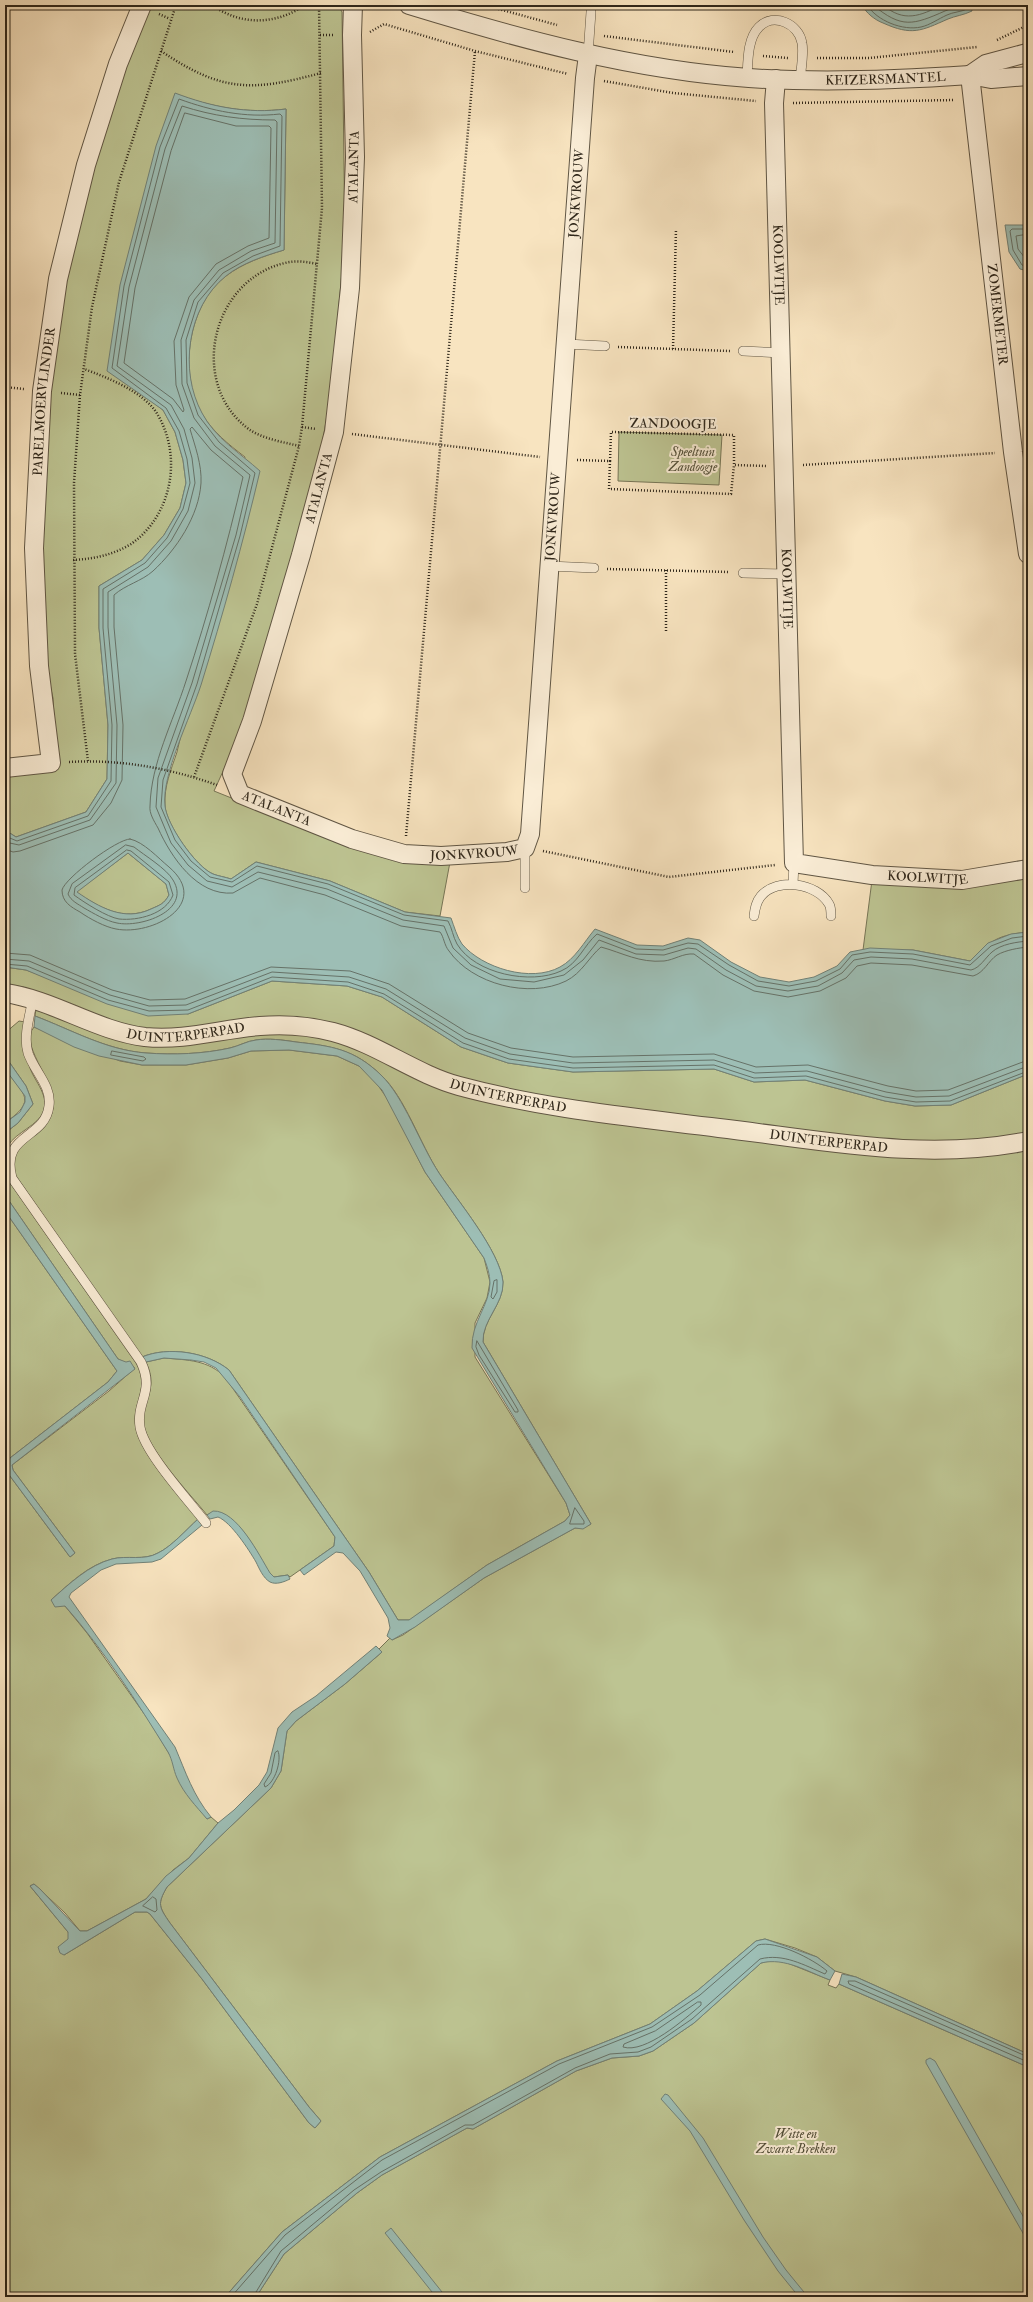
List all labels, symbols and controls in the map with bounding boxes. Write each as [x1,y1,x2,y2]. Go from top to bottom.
street label: KEIZERSMANTEL [825,69,947,89]
street label: ATALANTA [345,130,363,204]
street label: JONKVROUW [565,148,588,240]
street label: KOOLWITJE [769,224,787,305]
street label: ZOMERMETER [984,263,1011,367]
street label: PARELMOERVLINDER [30,326,59,476]
street label: ZANDOOGJE [629,415,717,433]
park label: Speeltuin Zandoogje [668,444,718,475]
street label: ATALANTA [302,450,336,526]
street label: JONKVROUW [542,471,564,563]
street label: KOOLWITJE [778,548,796,629]
street label: ATALANTA [239,787,314,830]
street label: JONKVROUW [429,841,521,864]
street label: KOOLWITJE [887,868,969,888]
street label: DUINTERPERPAD [125,1020,246,1046]
street label: DUINTERPERPAD [448,1076,568,1116]
street label: DUINTERPERPAD [768,1127,889,1156]
park label: Witte en Zwarte Brekken [755,2126,836,2157]

